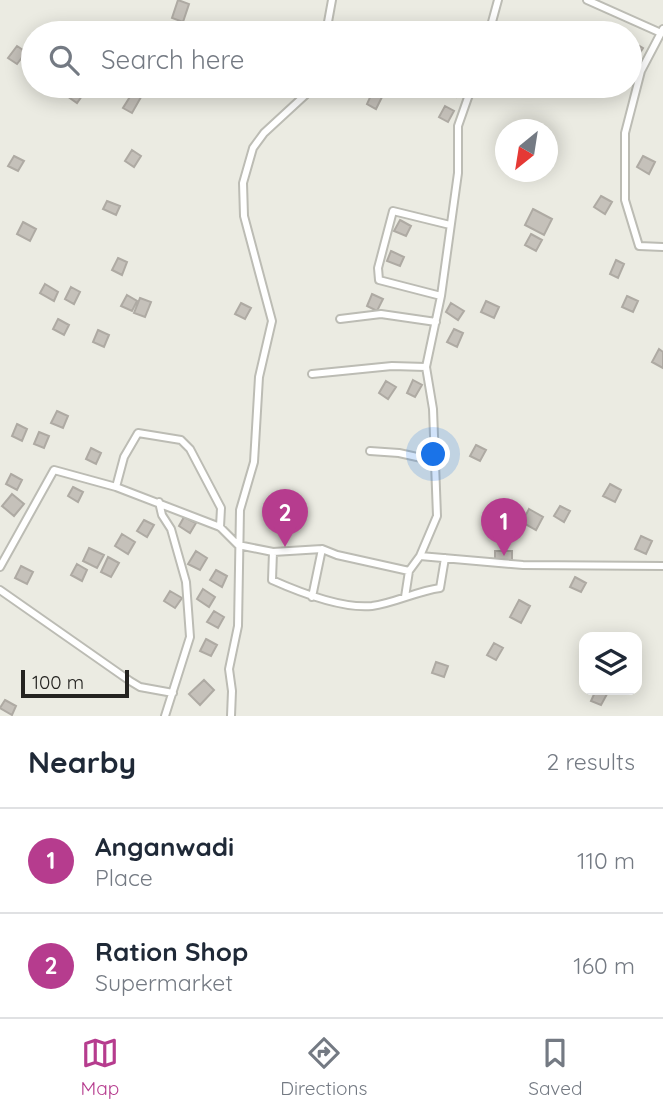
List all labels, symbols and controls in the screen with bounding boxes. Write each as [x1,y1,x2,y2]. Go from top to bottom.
search box [21,21,642,98]
icon: search [45,41,83,79]
text: Search here [101,43,245,76]
north arrow [495,119,558,182]
your location [416,437,450,471]
pin: 2 [262,489,308,547]
pin: 1 [481,498,527,556]
map controls [579,632,642,695]
button: layers [579,632,642,695]
scale bar [21,667,130,699]
text: 100 m [32,670,84,694]
text: Nearby [28,743,136,781]
text: 2 results [546,747,635,776]
text: Anganwadi [95,830,234,863]
text: 1 [47,846,55,875]
text: 110 m [577,846,635,875]
text: Place [95,863,153,892]
text: Ration Shop [95,935,248,968]
text: 2 [44,951,58,980]
text: 160 m [573,951,635,980]
text: Supermarket [95,968,233,997]
tab: Map [81,1034,119,1100]
tab: Directions [280,1034,367,1100]
tab: Saved [528,1034,583,1100]

